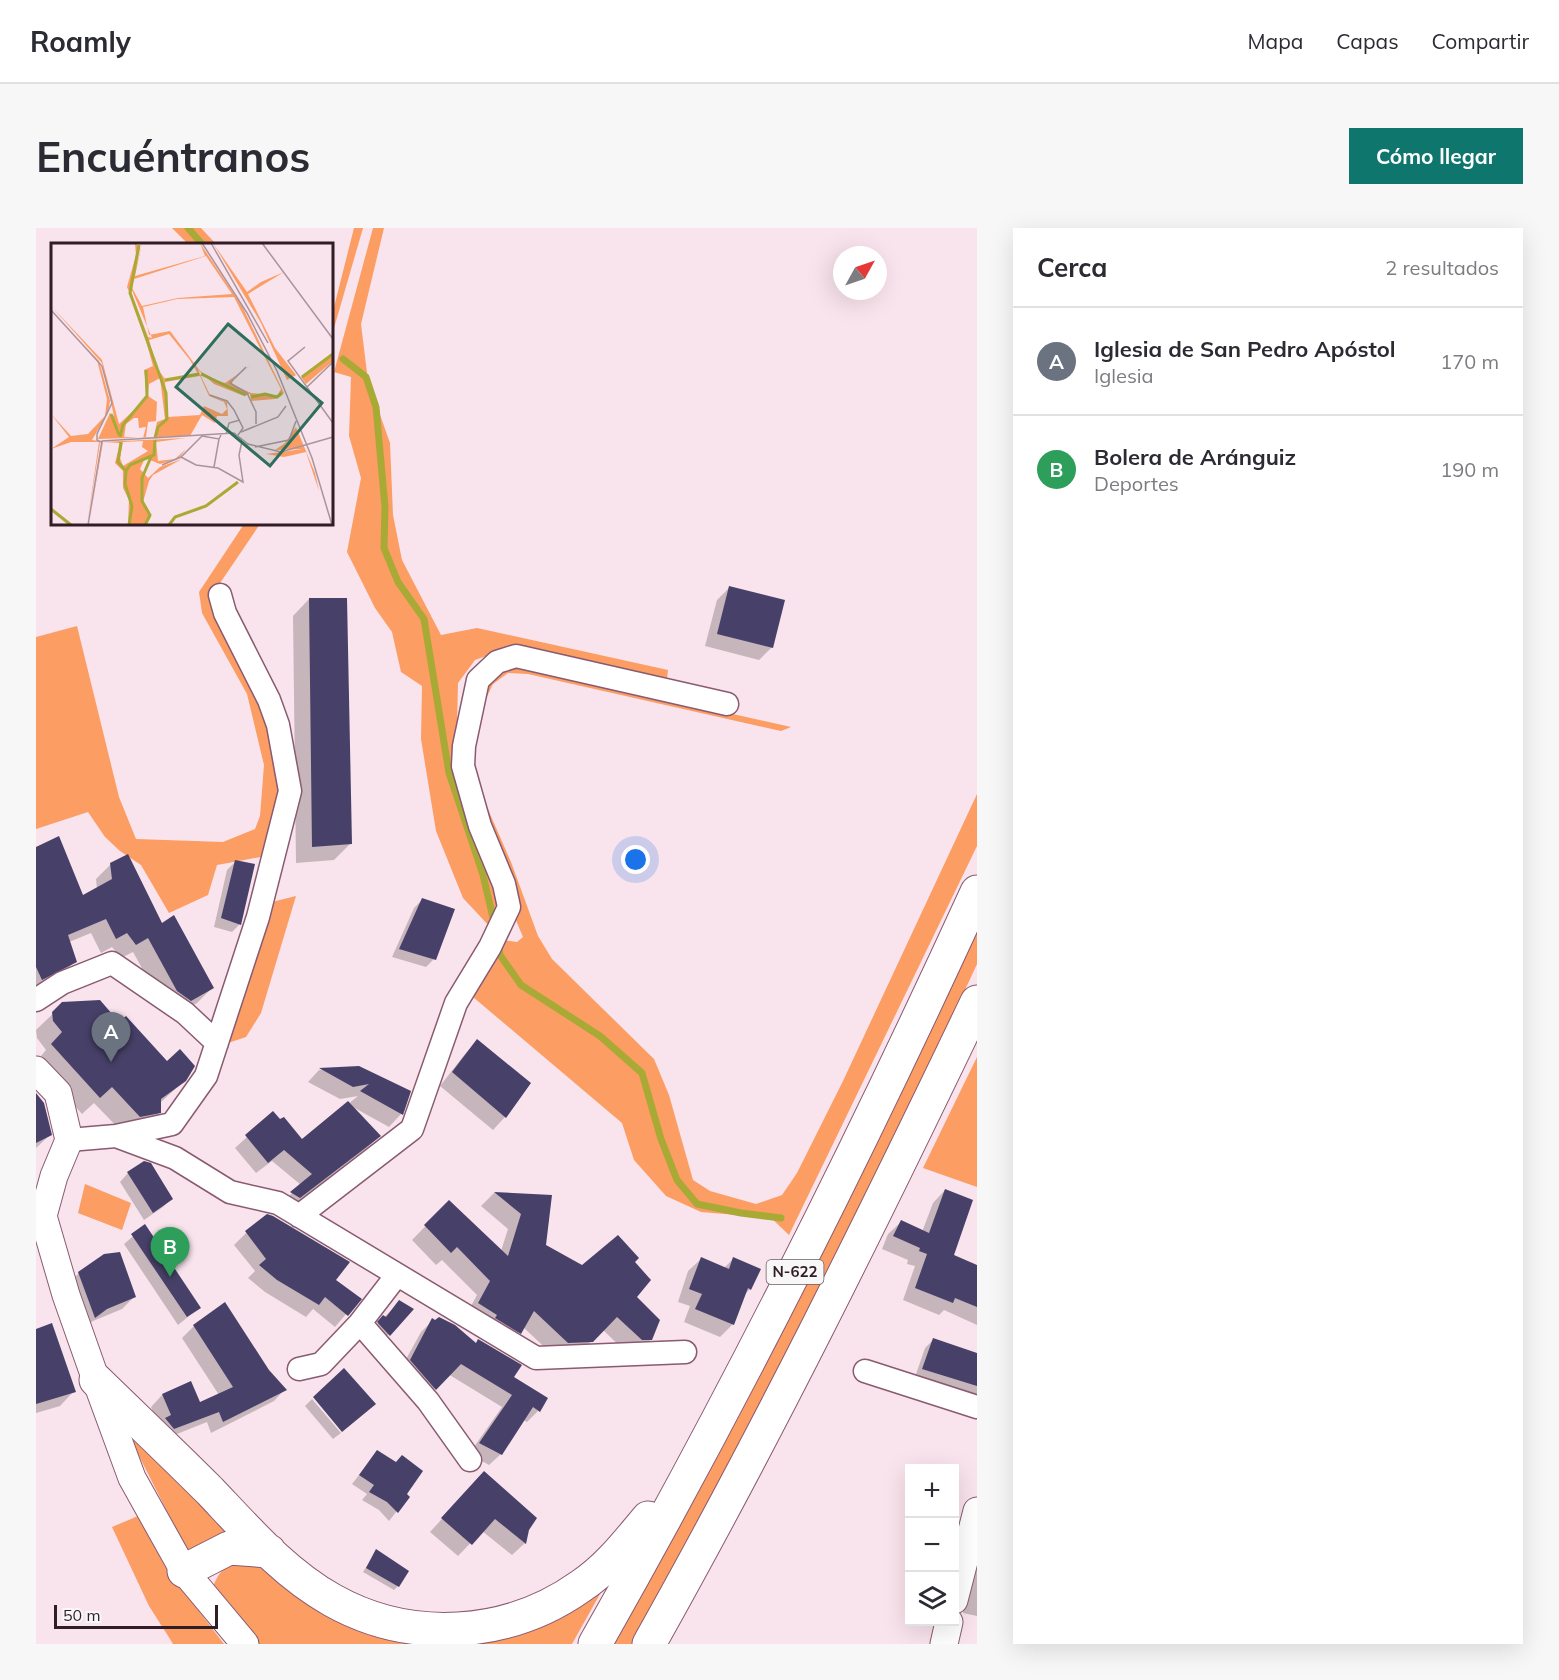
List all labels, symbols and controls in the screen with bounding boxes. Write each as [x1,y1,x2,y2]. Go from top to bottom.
text: Roamly [30,24,131,59]
text: Mapa [1248,28,1303,54]
text: Capas [1336,28,1399,54]
text: Compartir [1432,28,1529,54]
button: Cómo llegar [1349,128,1523,184]
text: Encuéntranos [36,130,310,183]
inset map [51,243,333,525]
north arrow [833,246,887,300]
text: Cerca [1037,251,1107,284]
text: 2 resultados [1385,255,1499,280]
text: Iglesia de San Pedro Apóstol [1094,335,1395,363]
text: A [1049,349,1064,374]
text: 170 m [1440,349,1499,374]
text: Iglesia [1094,363,1154,388]
text: Bolera de Aránguiz [1094,443,1296,471]
text: B [1050,457,1063,482]
text: 190 m [1440,457,1499,482]
text: Deportes [1094,471,1179,496]
your location [621,845,650,874]
pin: A [92,1012,130,1062]
pin: B [150,1228,190,1277]
road number: N-622 [766,1260,824,1284]
map controls [905,1464,959,1626]
button: + [905,1464,959,1518]
button: − [905,1518,959,1572]
button: layers [905,1572,959,1626]
scale bar [54,1602,218,1630]
text: 50 m [63,1605,100,1625]

